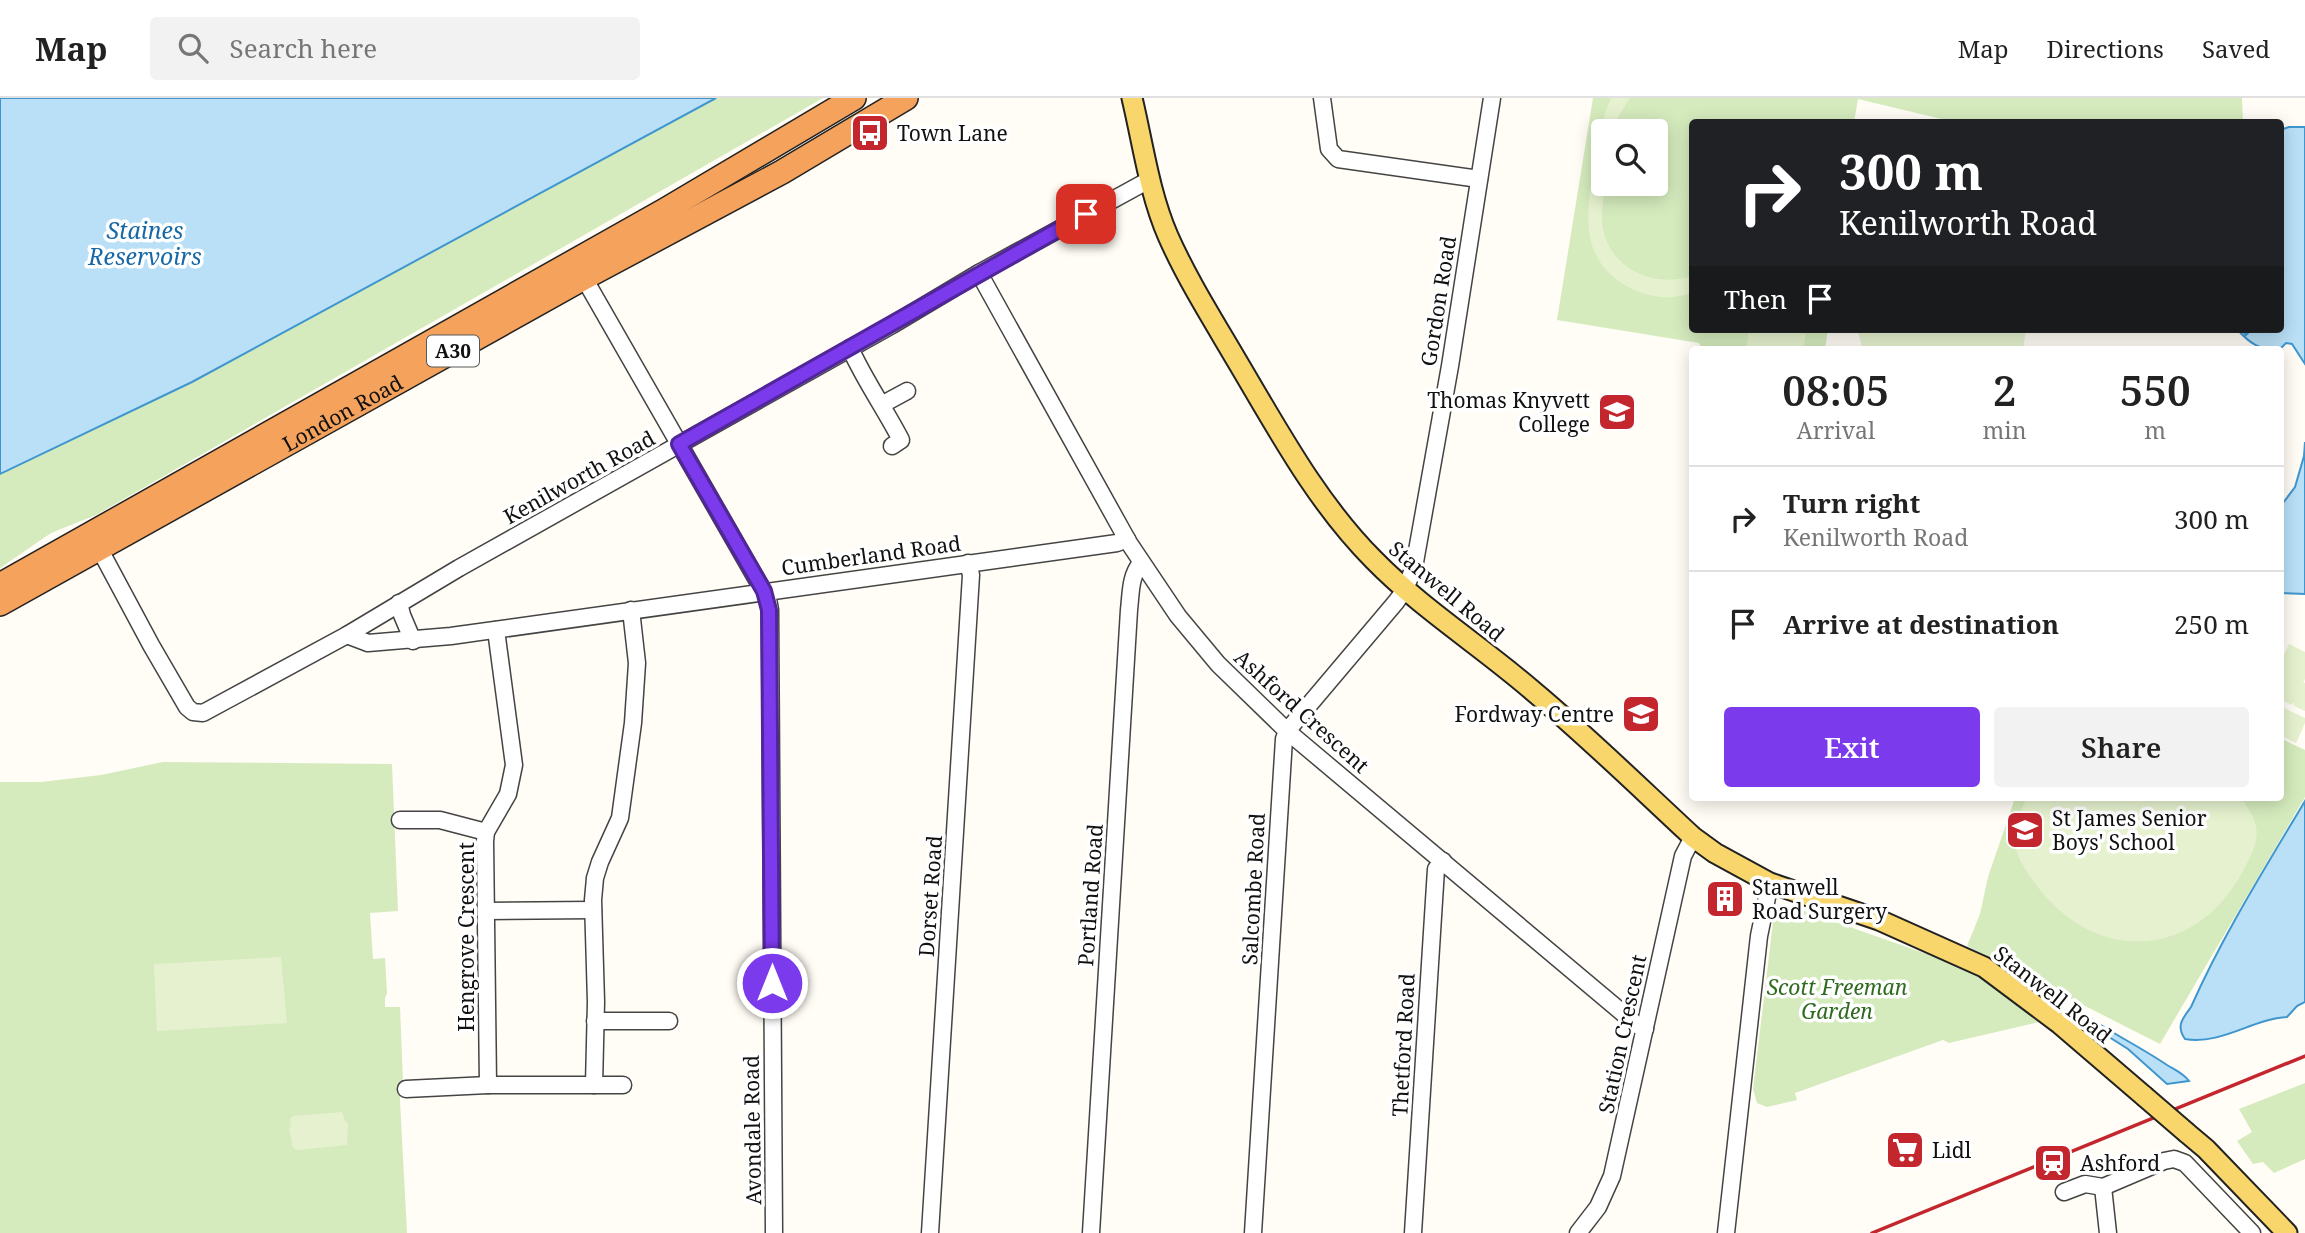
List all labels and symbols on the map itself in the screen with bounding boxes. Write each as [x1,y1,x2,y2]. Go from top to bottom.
bus stop icon: Town Lane [849,112,891,154]
place label: Town Lane [897,119,1008,147]
pin [1056,184,1116,244]
water label: Staines Reservoirs [87,214,202,272]
street label: Gordon Road [1414,234,1462,368]
road number: A30 [427,336,479,366]
street label: London Road [277,368,407,458]
place label: Thomas Knyvett College [1427,386,1590,438]
school or university icon: Thomas Knyvett College [1596,391,1638,433]
street label: Kenilworth Road [498,424,660,530]
street label: Cumberland Road [779,529,963,581]
street label: Stanwell Road [1383,534,1511,648]
street label: Ashford Crescent [1229,643,1375,779]
school or university icon: Fordway Centre [1620,693,1662,735]
place label: Fordway Centre [1455,700,1614,728]
place label: St James Senior Boys' School [2052,804,2207,856]
school or university icon: St James Senior Boys' School [2004,809,2046,851]
street label: Salcombe Road [1235,812,1271,966]
street label: Portland Road [1071,823,1109,967]
street label: Dorset Road [912,834,948,958]
street label: Hengrove Crescent [452,842,480,1032]
place label: Stanwell Road Surgery [1752,873,1887,925]
building icon: Stanwell Road Surgery [1704,878,1746,920]
street label: Stanwell Road [1988,939,2118,1049]
position arrow [735,946,809,1020]
street label: Station Crescent [1591,952,1653,1116]
street label: Thetford Road [1385,972,1421,1117]
park label: Scott Freeman Garden [1767,973,1908,1025]
street label: Avondale Road [737,1055,767,1205]
supermarket icon: Lidl [1884,1129,1926,1171]
place label: Lidl [1932,1136,1972,1164]
station icon: Ashford [2032,1142,2074,1184]
place label: Ashford [2080,1149,2160,1177]

